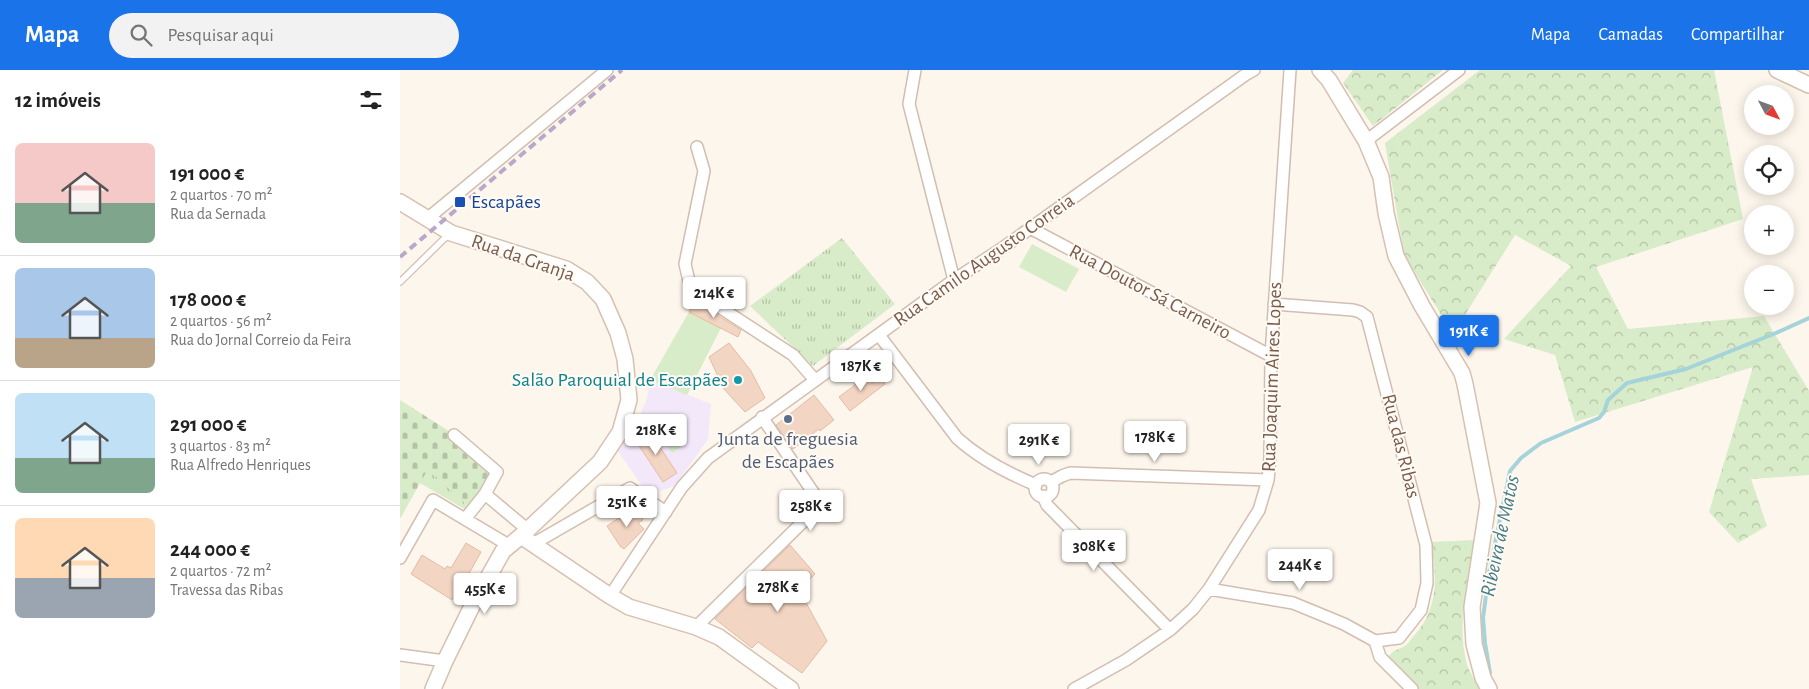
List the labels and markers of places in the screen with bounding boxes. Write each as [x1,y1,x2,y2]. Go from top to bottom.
place label: Escapães [471,192,541,212]
marker: Escapães [453,195,467,209]
pin: 214K € [673,276,755,319]
pin: 191K € [1428,314,1510,357]
pin: 187K € [820,350,902,392]
place label: Salão Paroquial de Escapães [512,370,728,390]
marker: Salão Paroquial de Escapães [732,374,744,386]
marker: Junta de freguesia de Escapães [782,413,794,425]
pin: 218K € [615,414,697,456]
pin: 178K € [1114,420,1196,463]
pin: 291K € [998,424,1080,466]
place label: Junta de freguesia de Escapães [718,429,858,472]
pin: 251K € [586,486,668,528]
pin: 258K € [770,490,852,532]
pin: 308K € [1053,530,1135,572]
pin: 244K € [1259,548,1341,591]
pin: 278K € [737,570,819,613]
pin: 455K € [444,572,526,615]

